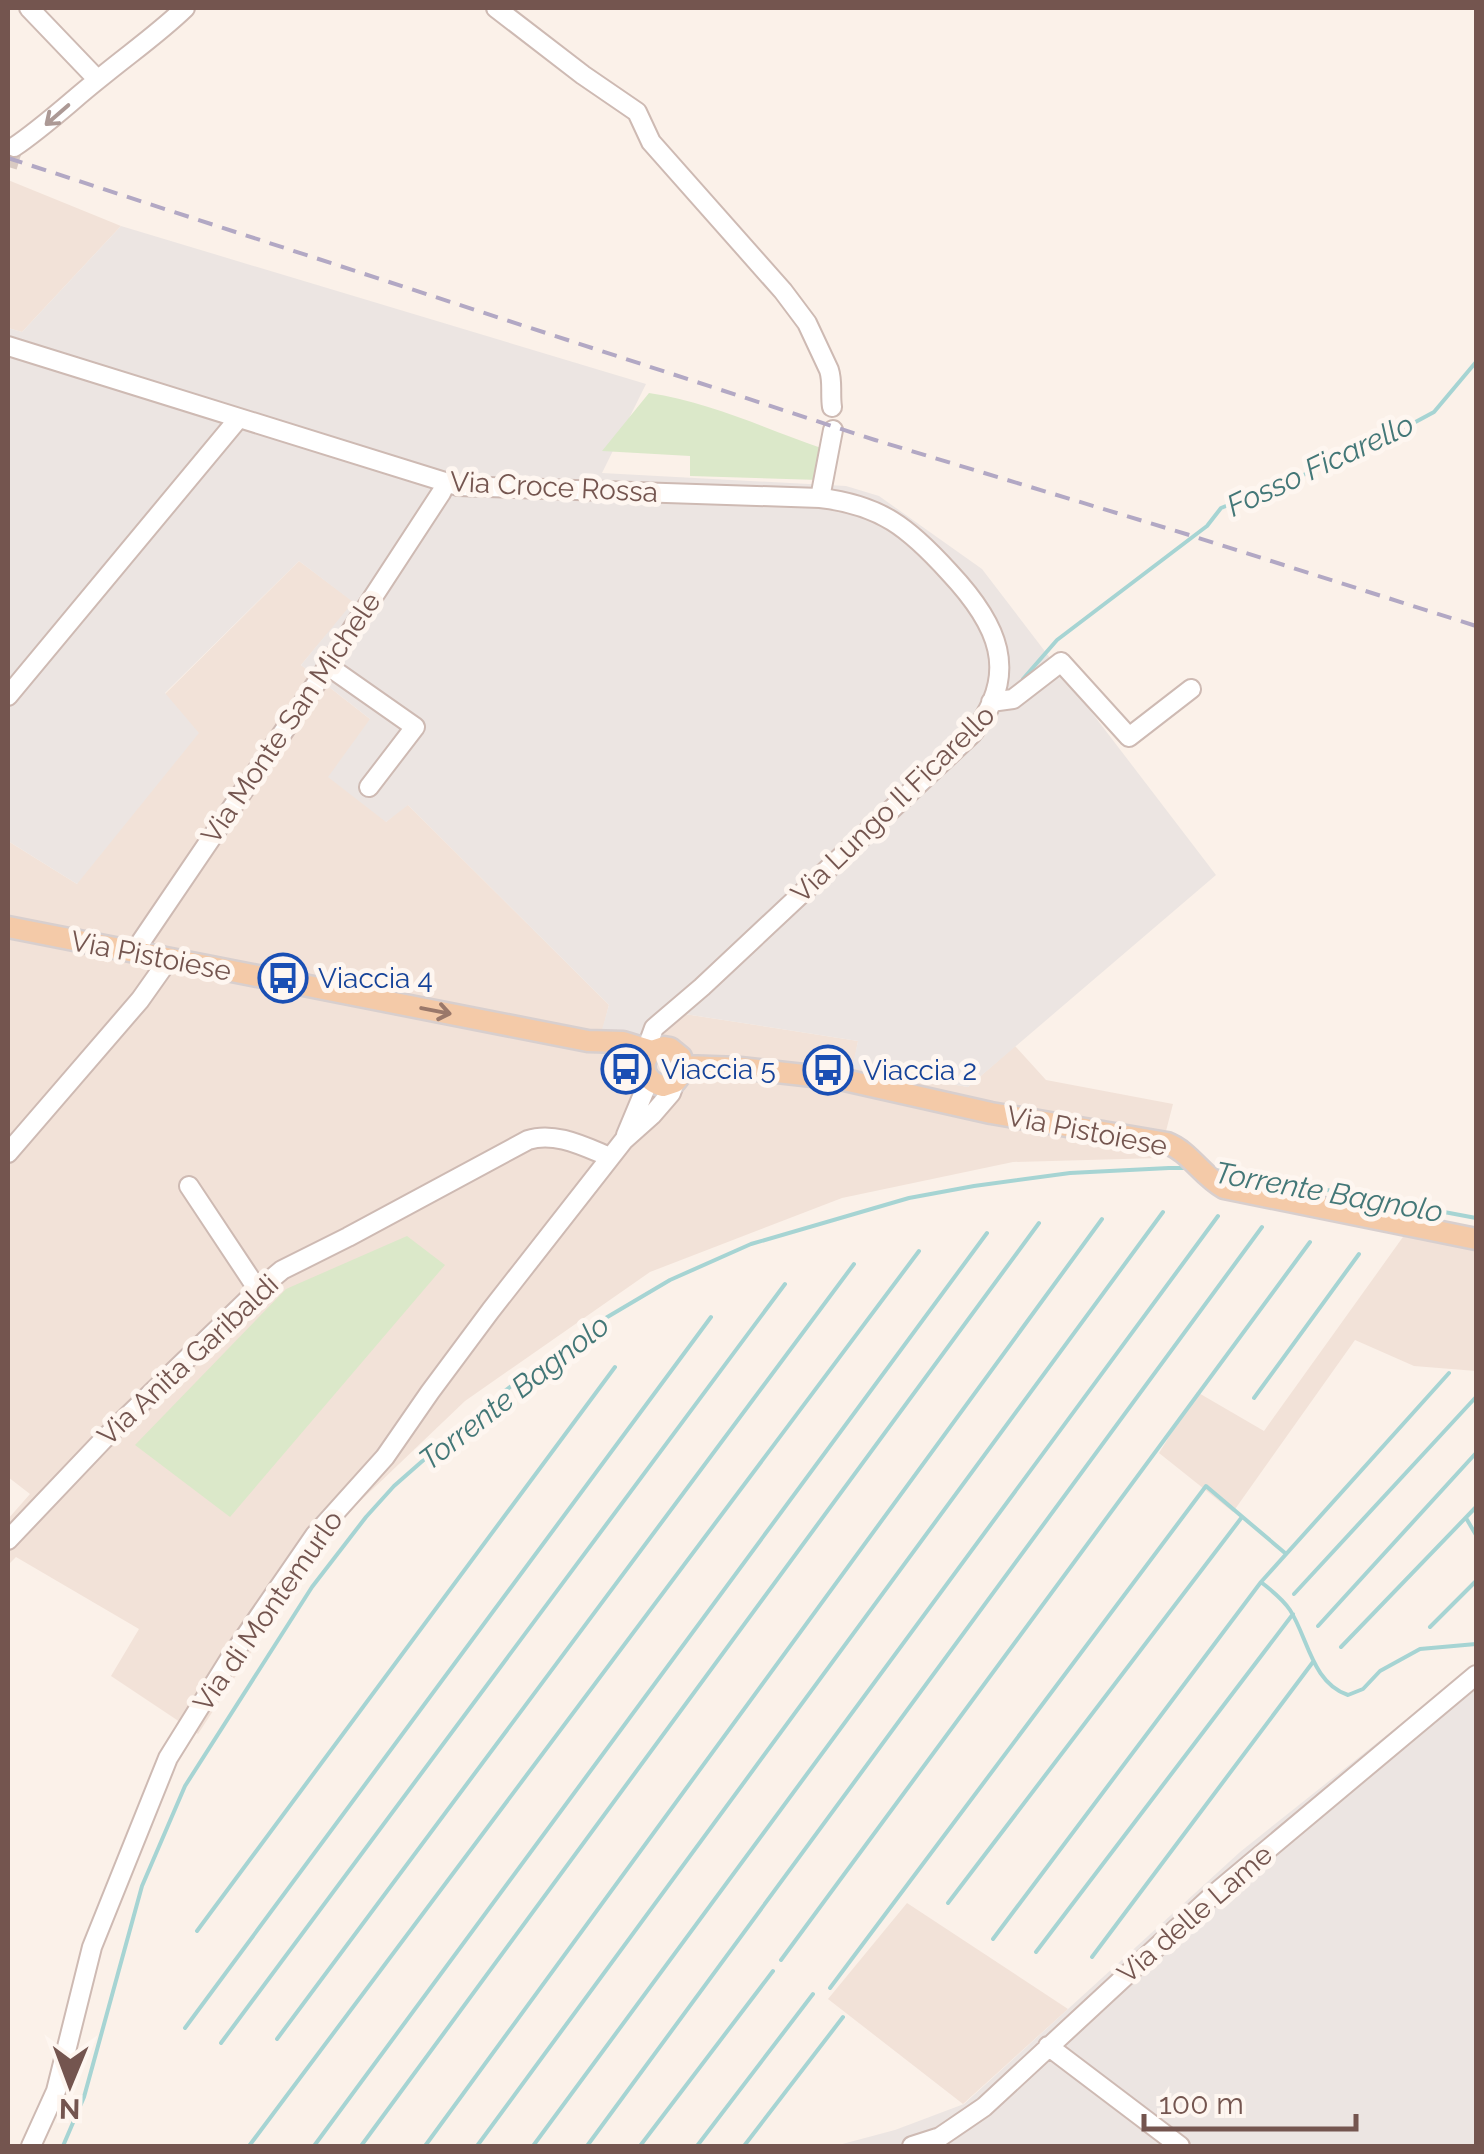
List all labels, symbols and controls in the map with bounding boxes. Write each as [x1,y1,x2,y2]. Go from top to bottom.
one-way arrow [45,104,70,127]
water label: Fosso Ficarello [1221,406,1419,524]
street label: Via Croce Rossa [449,465,659,509]
street label: Via Monte San Michele [195,586,387,850]
street label: Via Lungo Il Ficarello [785,698,1001,910]
street label: Via Pistoiese [68,924,234,988]
bus stop icon: Viaccia 4 [257,952,309,1004]
place label: Viaccia 4 [318,962,433,995]
one-way arrow [419,1003,451,1022]
bus stop icon: Viaccia 5 [600,1043,652,1095]
bus stop icon: Viaccia 2 [802,1044,854,1096]
place label: Viaccia 5 [661,1053,776,1086]
place label: Viaccia 2 [863,1054,977,1087]
street label: Via Pistoiese [1004,1099,1170,1163]
water label: Torrente Bagnolo [1212,1155,1446,1229]
street label: Via Anita Garibaldi [91,1268,285,1452]
water label: Torrente Bagnolo [412,1307,616,1477]
street label: Via di Montemurlo [186,1504,350,1718]
street label: Via delle Lame [1111,1838,1279,1990]
north arrow [20,2034,120,2134]
scale bar [1144,2069,1356,2131]
text: 100 m [1159,2086,1244,2121]
text: N [59,2092,81,2125]

